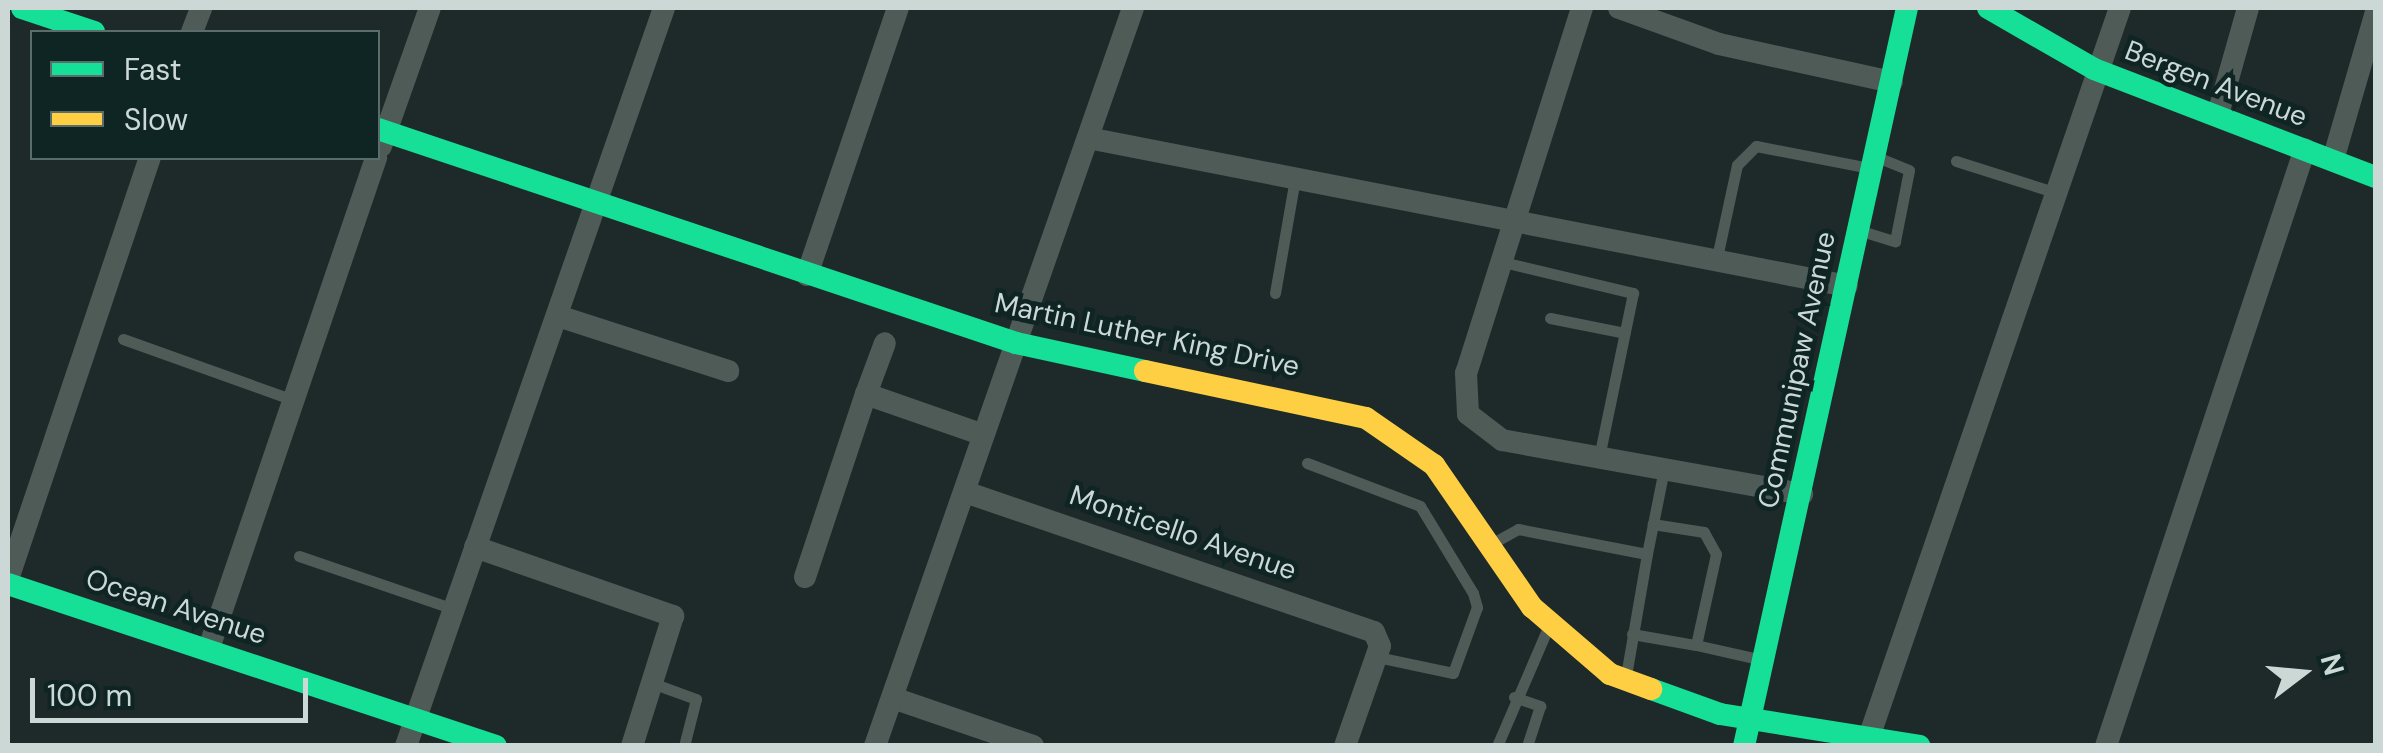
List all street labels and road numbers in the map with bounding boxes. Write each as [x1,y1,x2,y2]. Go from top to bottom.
street label: Bergen Avenue [2120,34,2312,134]
street label: Communipaw Avenue [1751,229,1843,511]
street label: Martin Luther King Drive [992,286,1302,384]
street label: Monticello Avenue [1065,478,1301,588]
street label: Ocean Avenue [82,562,270,652]

